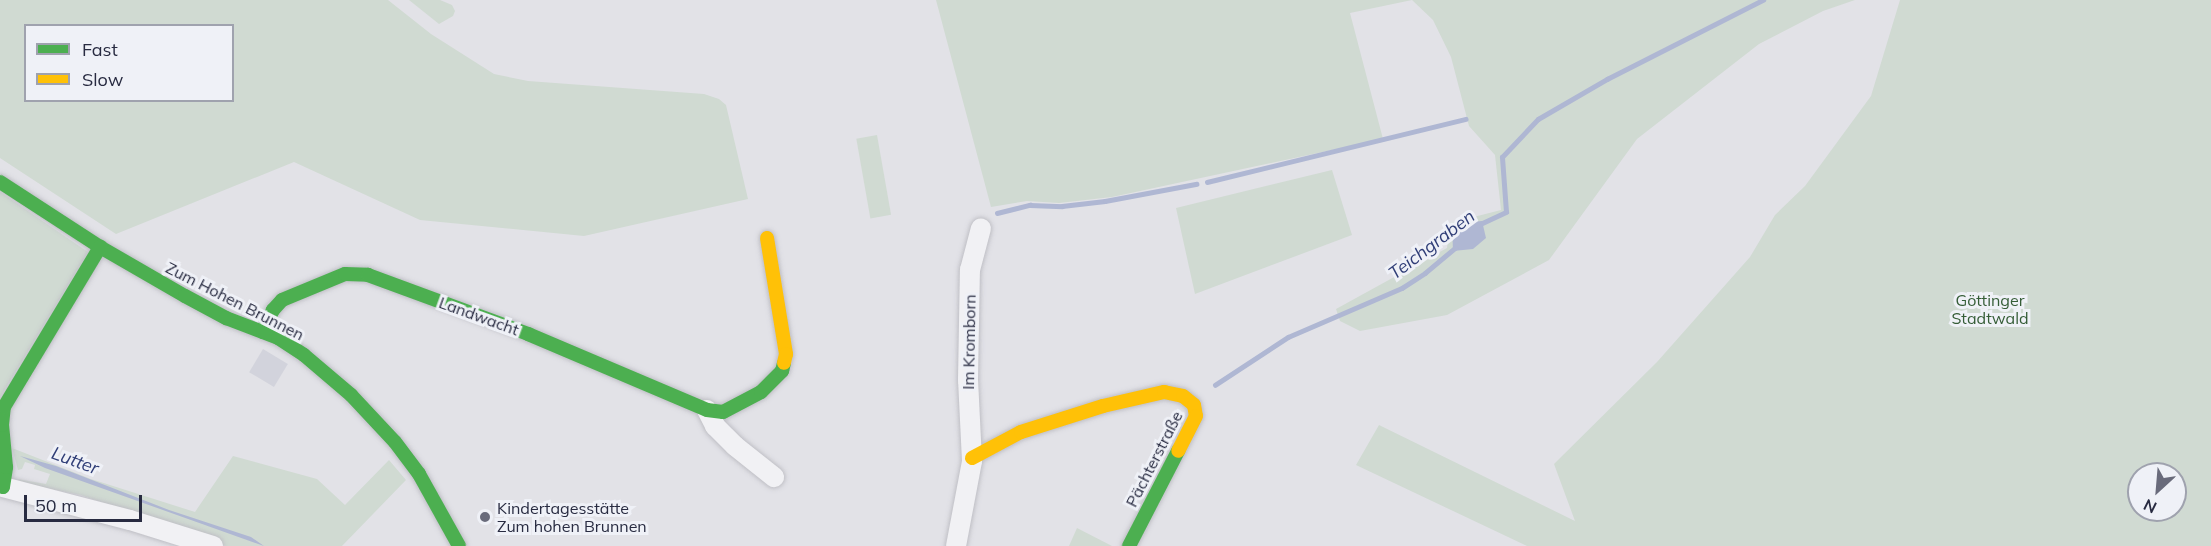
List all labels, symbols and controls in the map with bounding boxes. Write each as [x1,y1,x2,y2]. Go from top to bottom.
legend [24,24,234,102]
text: Fast [82,38,118,61]
text: Slow [82,68,123,91]
water label: Teichgraben [1385,206,1479,284]
street label: Zum Hohen Brunnen [163,258,307,344]
park label: Göttinger Stadtwald [1951,290,2029,328]
street label: Landwacht [436,293,522,339]
street label: Im Kromborn [959,294,979,390]
street label: Pächterstraße [1122,408,1186,510]
water label: Lutter [48,443,102,479]
north arrow [2127,462,2187,522]
scale bar [27,483,146,521]
text: 50 m [35,494,77,517]
text: N [2140,495,2160,518]
place label: Kindertagesstätte Zum hohen Brunnen [497,498,647,536]
marker: Kindertagesstätte Zum hohen Brunnen [478,510,492,524]

